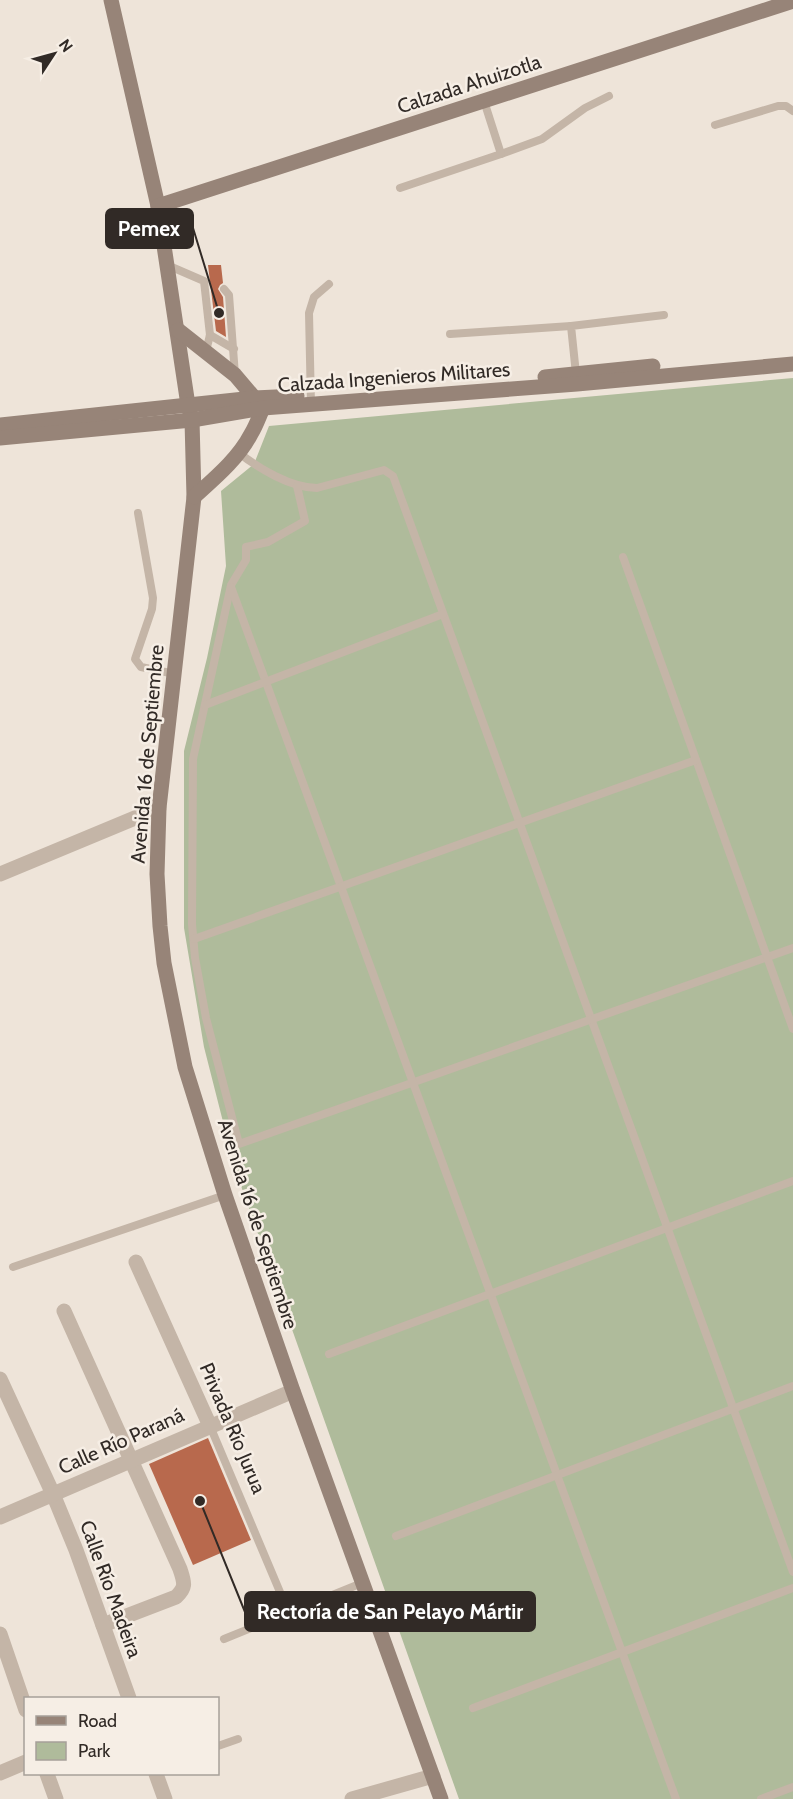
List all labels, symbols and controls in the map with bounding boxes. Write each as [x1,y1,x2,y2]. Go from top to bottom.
north arrow [24,24,84,84]
text: N [55,35,77,56]
street label: Calzada Ahuizotla [394,49,544,119]
callout: Pemex [106,209,193,248]
text: Pemex [118,216,181,241]
street label: Calzada Ingenieros Militares [277,357,511,397]
street label: Avenida 16 de Septiembre [125,644,169,864]
street label: Avenida 16 de Septiembre [213,1116,303,1332]
street label: Privada Río Jurua [195,1359,272,1497]
street label: Calle Río Paraná [54,1402,188,1479]
street label: Calle Río Madeira [75,1517,147,1661]
callout: Rectoría de San Pelayo Mártir [245,1592,535,1631]
text: Rectoría de San Pelayo Mártir [257,1599,523,1624]
legend [24,1697,219,1775]
text: Road [78,1710,117,1732]
text: Park [78,1740,111,1762]

